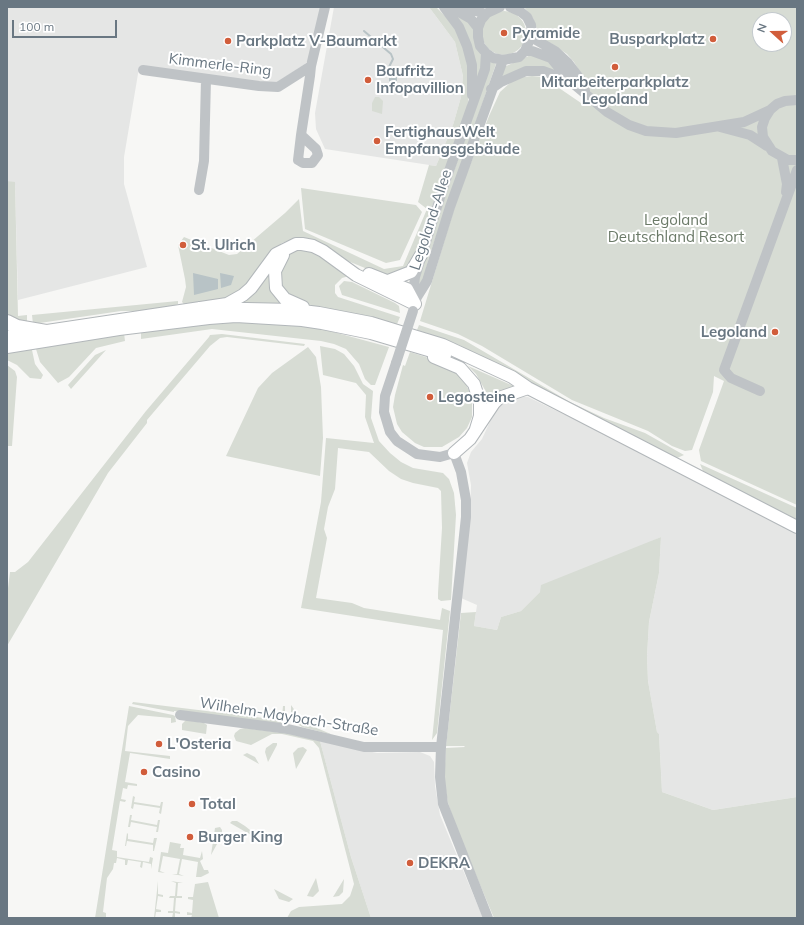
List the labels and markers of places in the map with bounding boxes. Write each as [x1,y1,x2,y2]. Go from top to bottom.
place label: Pyramide [512,24,580,42]
marker: Pyramide [499,28,509,38]
place label: Busparkplatz [609,30,705,48]
place label: Parkplatz V-Baumarkt [236,32,397,50]
marker: Busparkplatz [708,34,718,44]
marker: Parkplatz V-Baumarkt [223,36,233,46]
place label: Baufritz Infopavillion [376,62,464,97]
marker: Mitarbeiterparkplatz Legoland [610,62,620,72]
place label: Mitarbeiterparkplatz Legoland [541,73,689,108]
marker: Baufritz Infopavillion [363,75,373,85]
place label: FertighausWelt Empfangsgebäude [385,123,520,158]
marker: FertighausWelt Empfangsgebäude [372,136,382,146]
place label: St. Ulrich [191,236,256,254]
marker: St. Ulrich [178,240,188,250]
place label: Legoland [701,323,767,341]
marker: Legoland [770,327,780,337]
place label: Legosteine [438,388,515,406]
marker: Legosteine [425,392,435,402]
place label: L'Osteria [167,735,231,753]
marker: L'Osteria [154,739,164,749]
place label: Casino [152,763,201,781]
marker: Casino [139,767,149,777]
place label: Total [200,795,236,813]
marker: Total [187,799,197,809]
place label: Burger King [198,828,283,846]
marker: Burger King [185,832,195,842]
place label: DEKRA [418,854,470,872]
marker: DEKRA [405,858,415,868]

